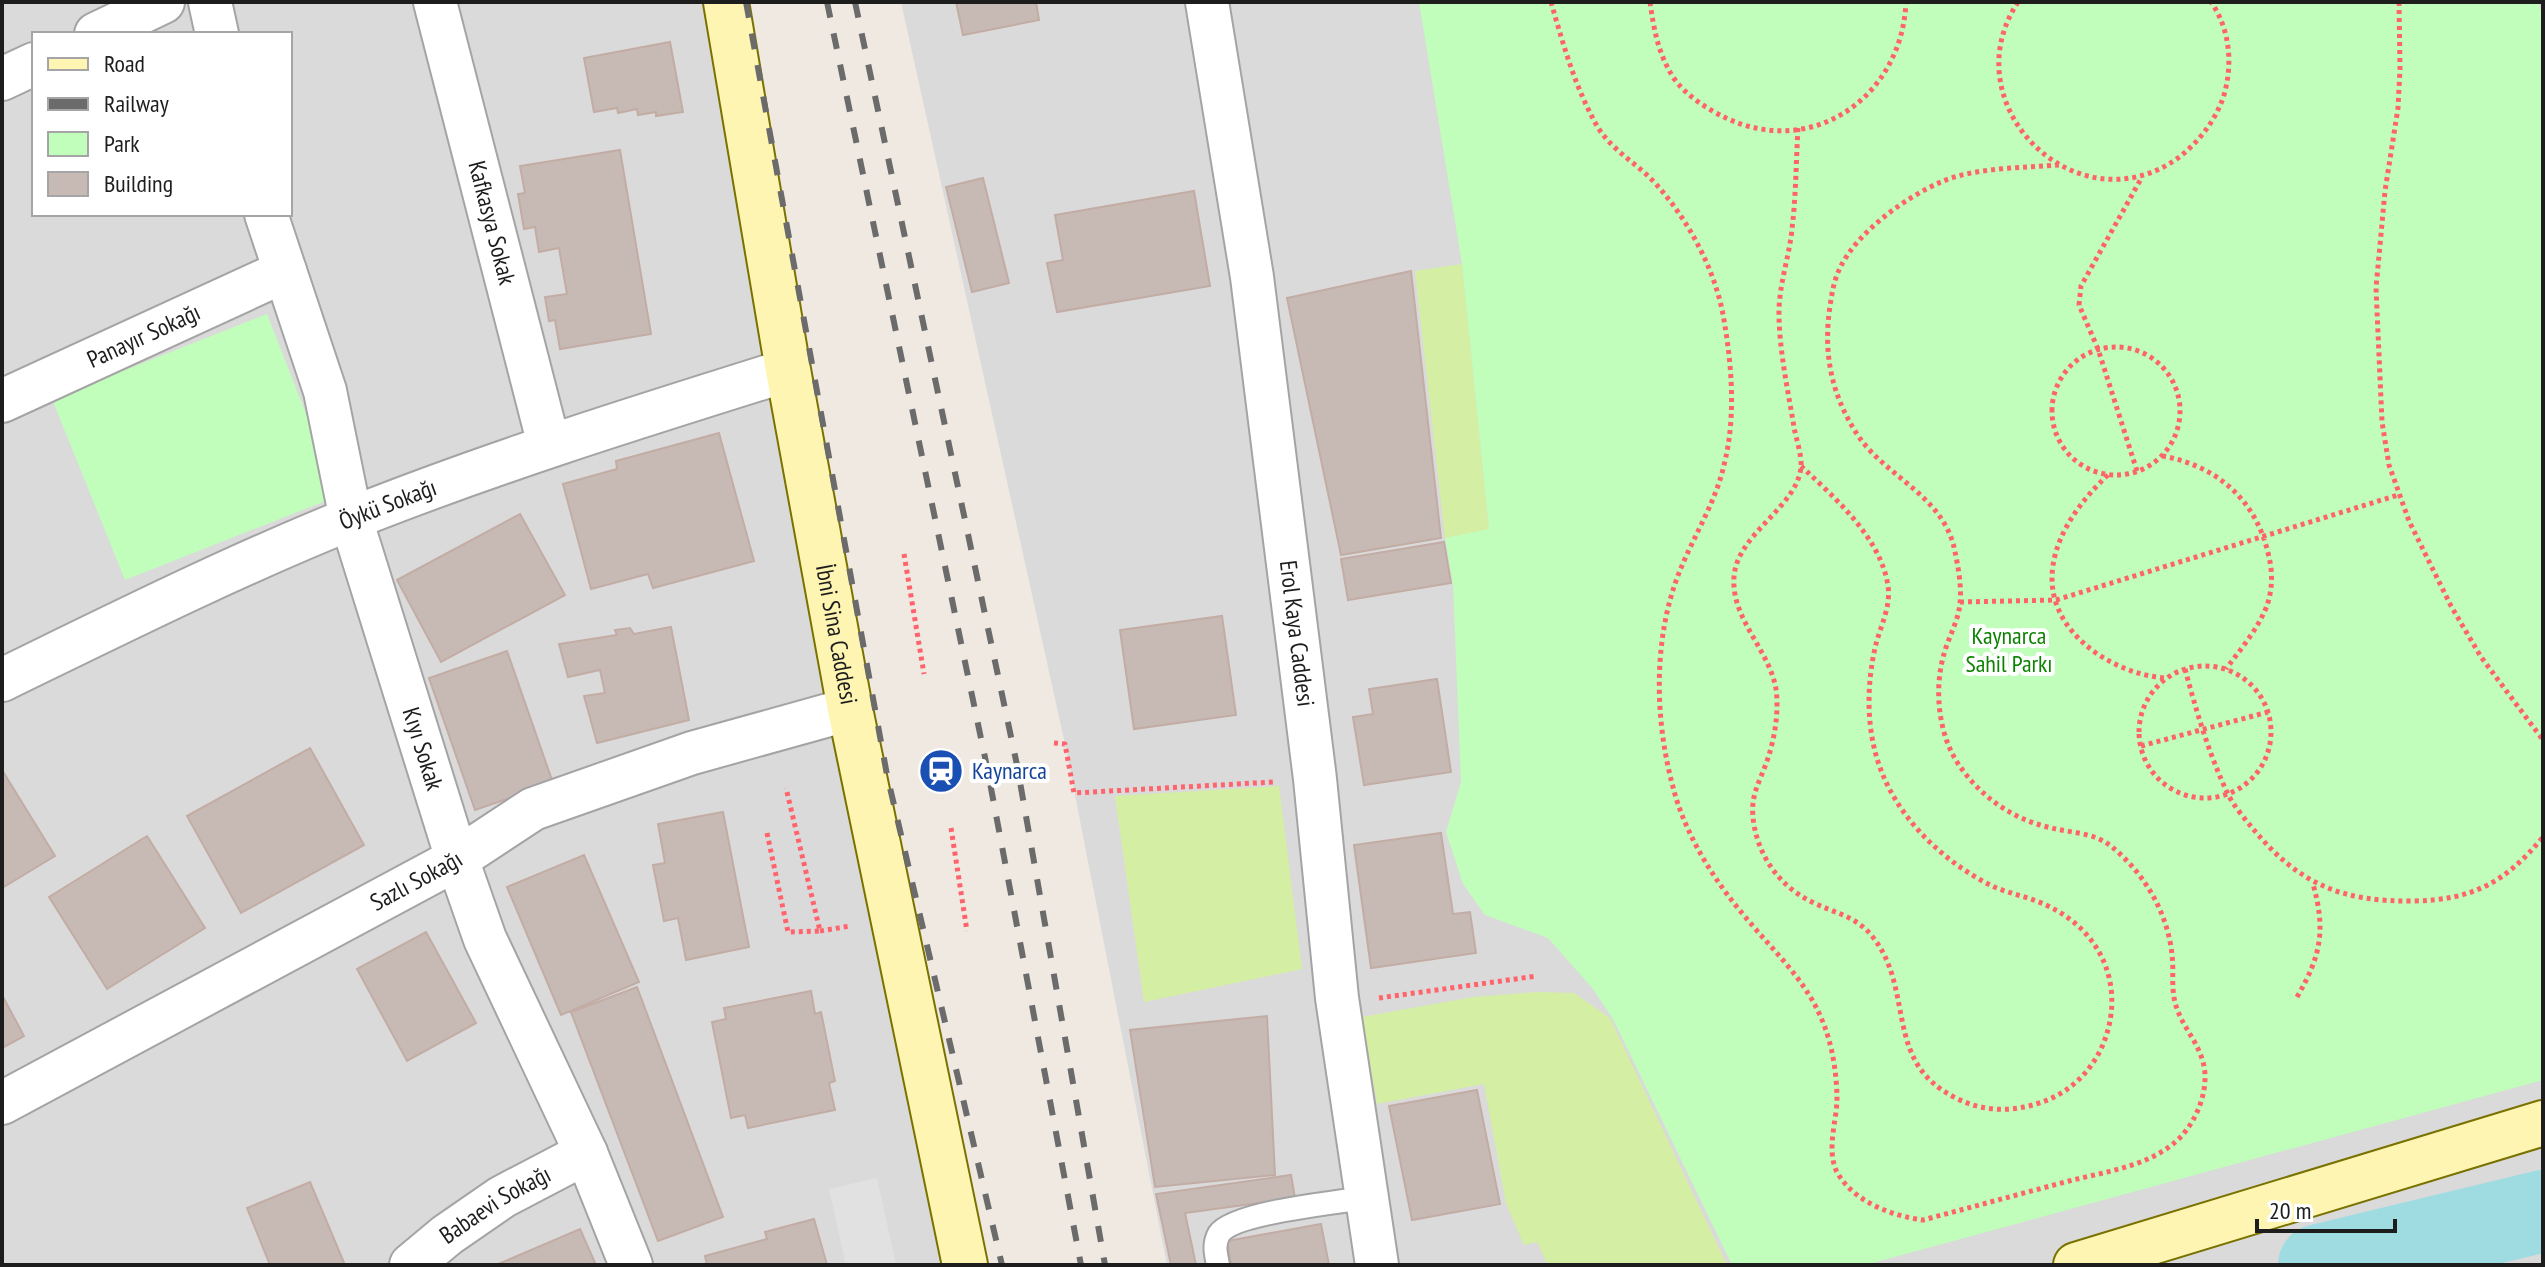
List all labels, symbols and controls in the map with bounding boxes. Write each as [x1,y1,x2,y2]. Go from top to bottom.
legend [32,32,292,216]
text: Road [104,48,145,79]
text: Railway [104,88,169,119]
text: Park [104,128,140,159]
street label: Kafkasya Sokak [461,157,523,289]
text: Building [104,168,173,199]
street label: Panayır Sokağı [82,296,205,375]
street label: Öykü Sokağı [334,471,441,537]
street label: Erol Kaya Caddesi [1273,559,1322,708]
street label: İbni Sina Caddesi [809,562,865,707]
park label: Kaynarca Sahil Parkı [1965,620,2053,679]
street label: Kıyı Sokak [396,703,451,795]
station icon: Kaynarca [917,747,965,795]
place label: Kaynarca [972,755,1047,786]
street label: Sazlı Sokağı [365,844,468,918]
street label: Babaevi Sokağı [433,1158,556,1250]
scale bar [2257,1183,2395,1233]
text: 20 m [2269,1195,2311,1226]

